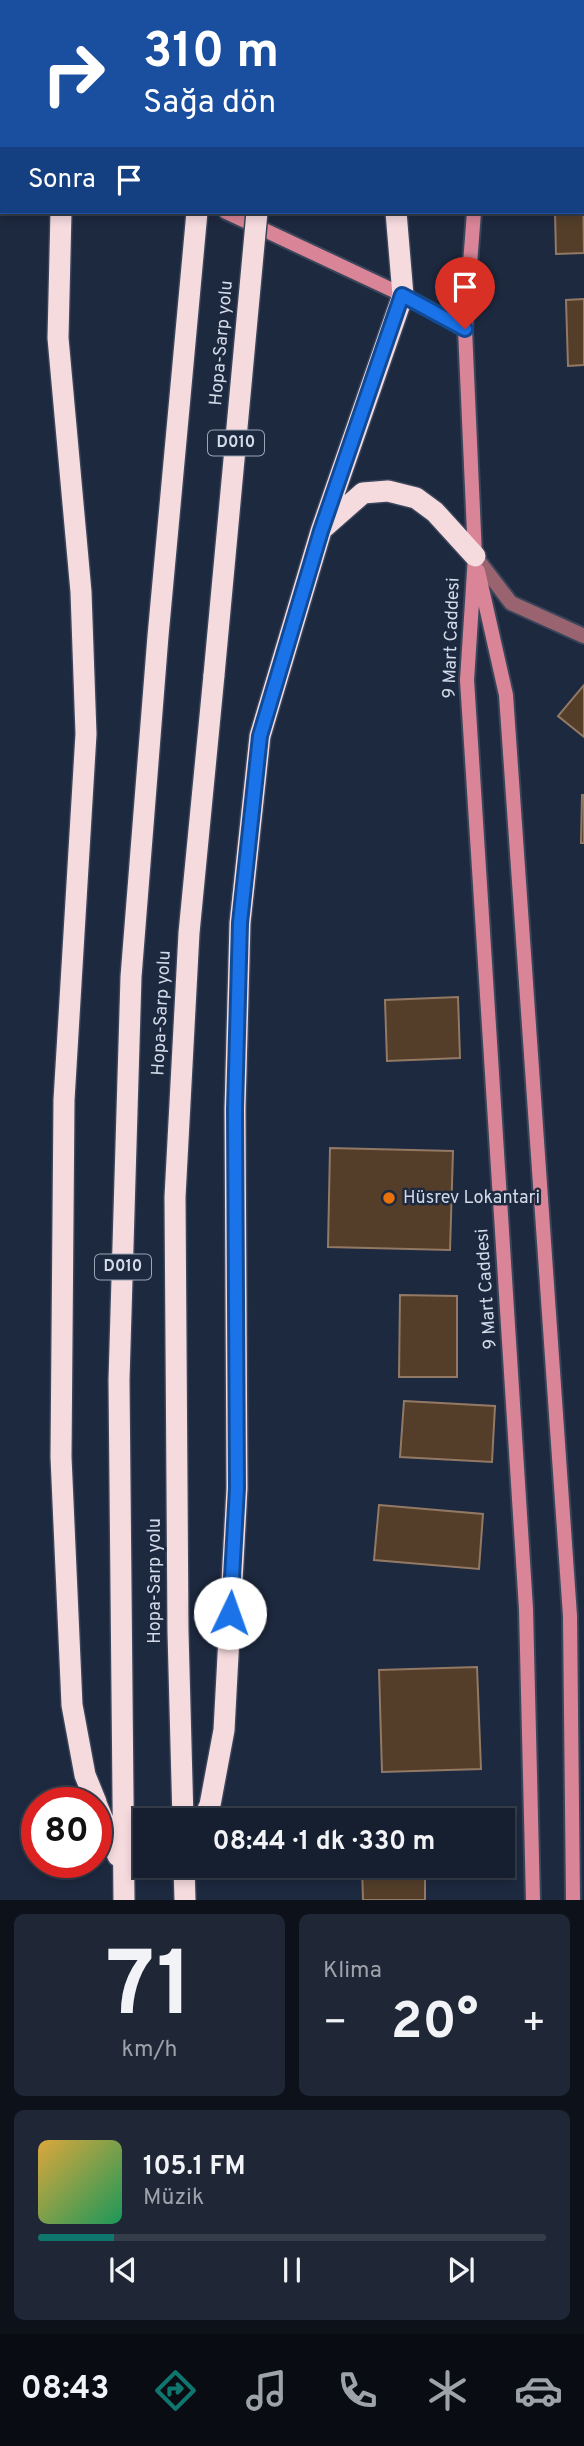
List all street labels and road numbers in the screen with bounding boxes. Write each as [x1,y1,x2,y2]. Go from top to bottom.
street label: Hopa-Sarp yolu [205,279,239,407]
road number: D010 [208,430,264,456]
street label: 9 Mart Caddesi [438,577,466,699]
street label: Hopa-Sarp yolu [147,950,177,1076]
street label: 9 Mart Caddesi [471,1228,503,1350]
road number: D010 [95,1254,151,1280]
street label: Hopa-Sarp yolu [144,1518,167,1644]

